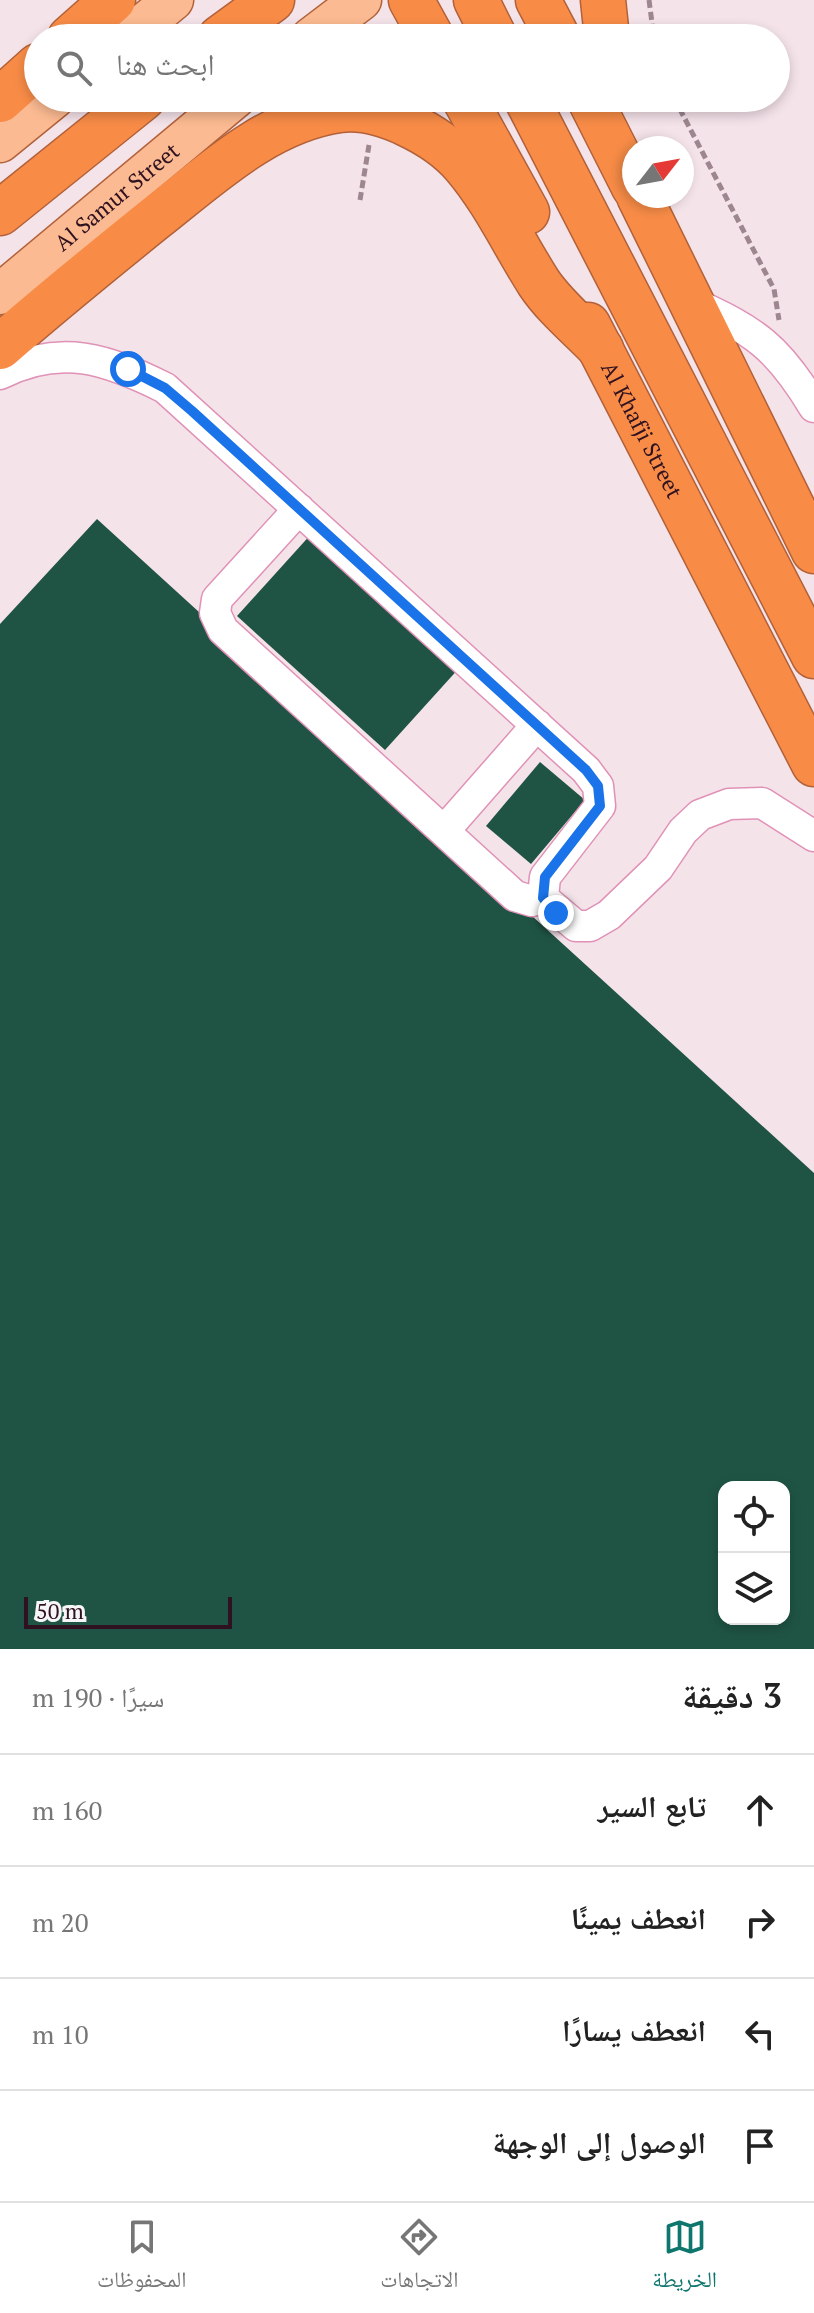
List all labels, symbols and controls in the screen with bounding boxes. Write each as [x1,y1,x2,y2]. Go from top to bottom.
search box [24,24,790,112]
text: ابحث هنا [116,44,215,84]
icon: search [52,46,96,90]
street label: Al Samur Street [48,136,185,257]
north arrow [622,136,694,208]
route start [110,351,146,387]
street label: Al Khafji Street [595,356,690,503]
route end [538,895,574,931]
map controls [718,1481,790,1625]
button: locate [718,1481,790,1553]
button: layers [718,1553,790,1625]
scale bar [24,1593,232,1629]
text: 50 m [36,1596,84,1625]
text: 3 دقيقة [682,1673,782,1718]
text: سيرًا · 190 m [32,1680,164,1714]
text: تابع السير [598,1786,706,1826]
icon: ahead [738,1788,782,1832]
text: 160 m [32,1793,102,1827]
text: انعطف يمينًا [571,1898,706,1938]
icon: right [738,1900,782,1944]
text: 20 m [32,1905,89,1939]
text: انعطف يسارًا [562,2010,706,2050]
icon: left [738,2012,782,2056]
text: 10 m [32,2017,89,2051]
text: الوصول إلى الوجهة [493,2122,706,2162]
icon: arrive [738,2124,782,2168]
tab: المحفوظات [97,2215,186,2301]
tab: الاتجاهات [380,2215,458,2301]
tab: الخريطة [652,2215,717,2301]

